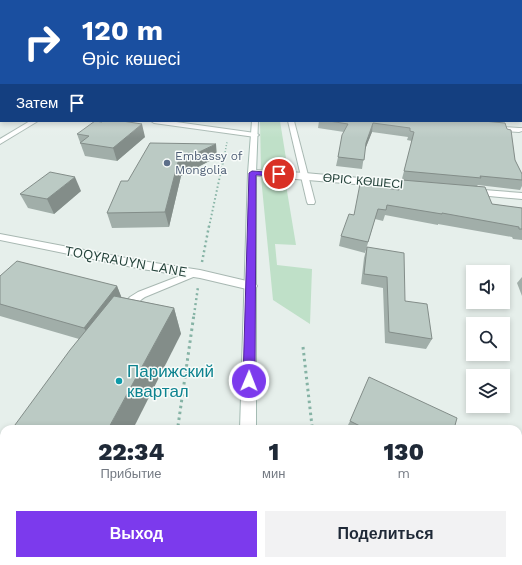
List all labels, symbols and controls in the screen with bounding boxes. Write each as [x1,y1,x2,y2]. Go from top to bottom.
text: 120 m [82,14,163,47]
icon: right [16,16,68,68]
text: Өріс көшесі [82,48,181,69]
icon: arrive [66,92,88,114]
text: Затем [16,94,58,112]
place label: Embassy of Mongolia [175,149,243,177]
pin [262,157,296,191]
marker: Embassy of Mongolia [162,158,172,168]
icon: arrive [268,163,290,185]
street label: ӨРІС КӨШЕСІ [322,171,404,191]
street label: TOQYRAUYN LANE [63,242,189,280]
map controls [466,265,510,413]
button: sound [466,265,510,309]
button: search [466,317,510,361]
position arrow [228,360,270,402]
place label: Парижский квартал [127,361,214,401]
button: layers [466,369,510,413]
marker: Парижский квартал [114,376,124,386]
text: 22:34 [98,438,164,466]
text: 1 [268,438,279,466]
text: 130 [383,438,424,466]
text: Прибытие [101,466,162,481]
text: мин [262,466,286,481]
text: m [398,466,410,481]
button: Выход [16,511,257,557]
button: Поделиться [265,511,506,557]

